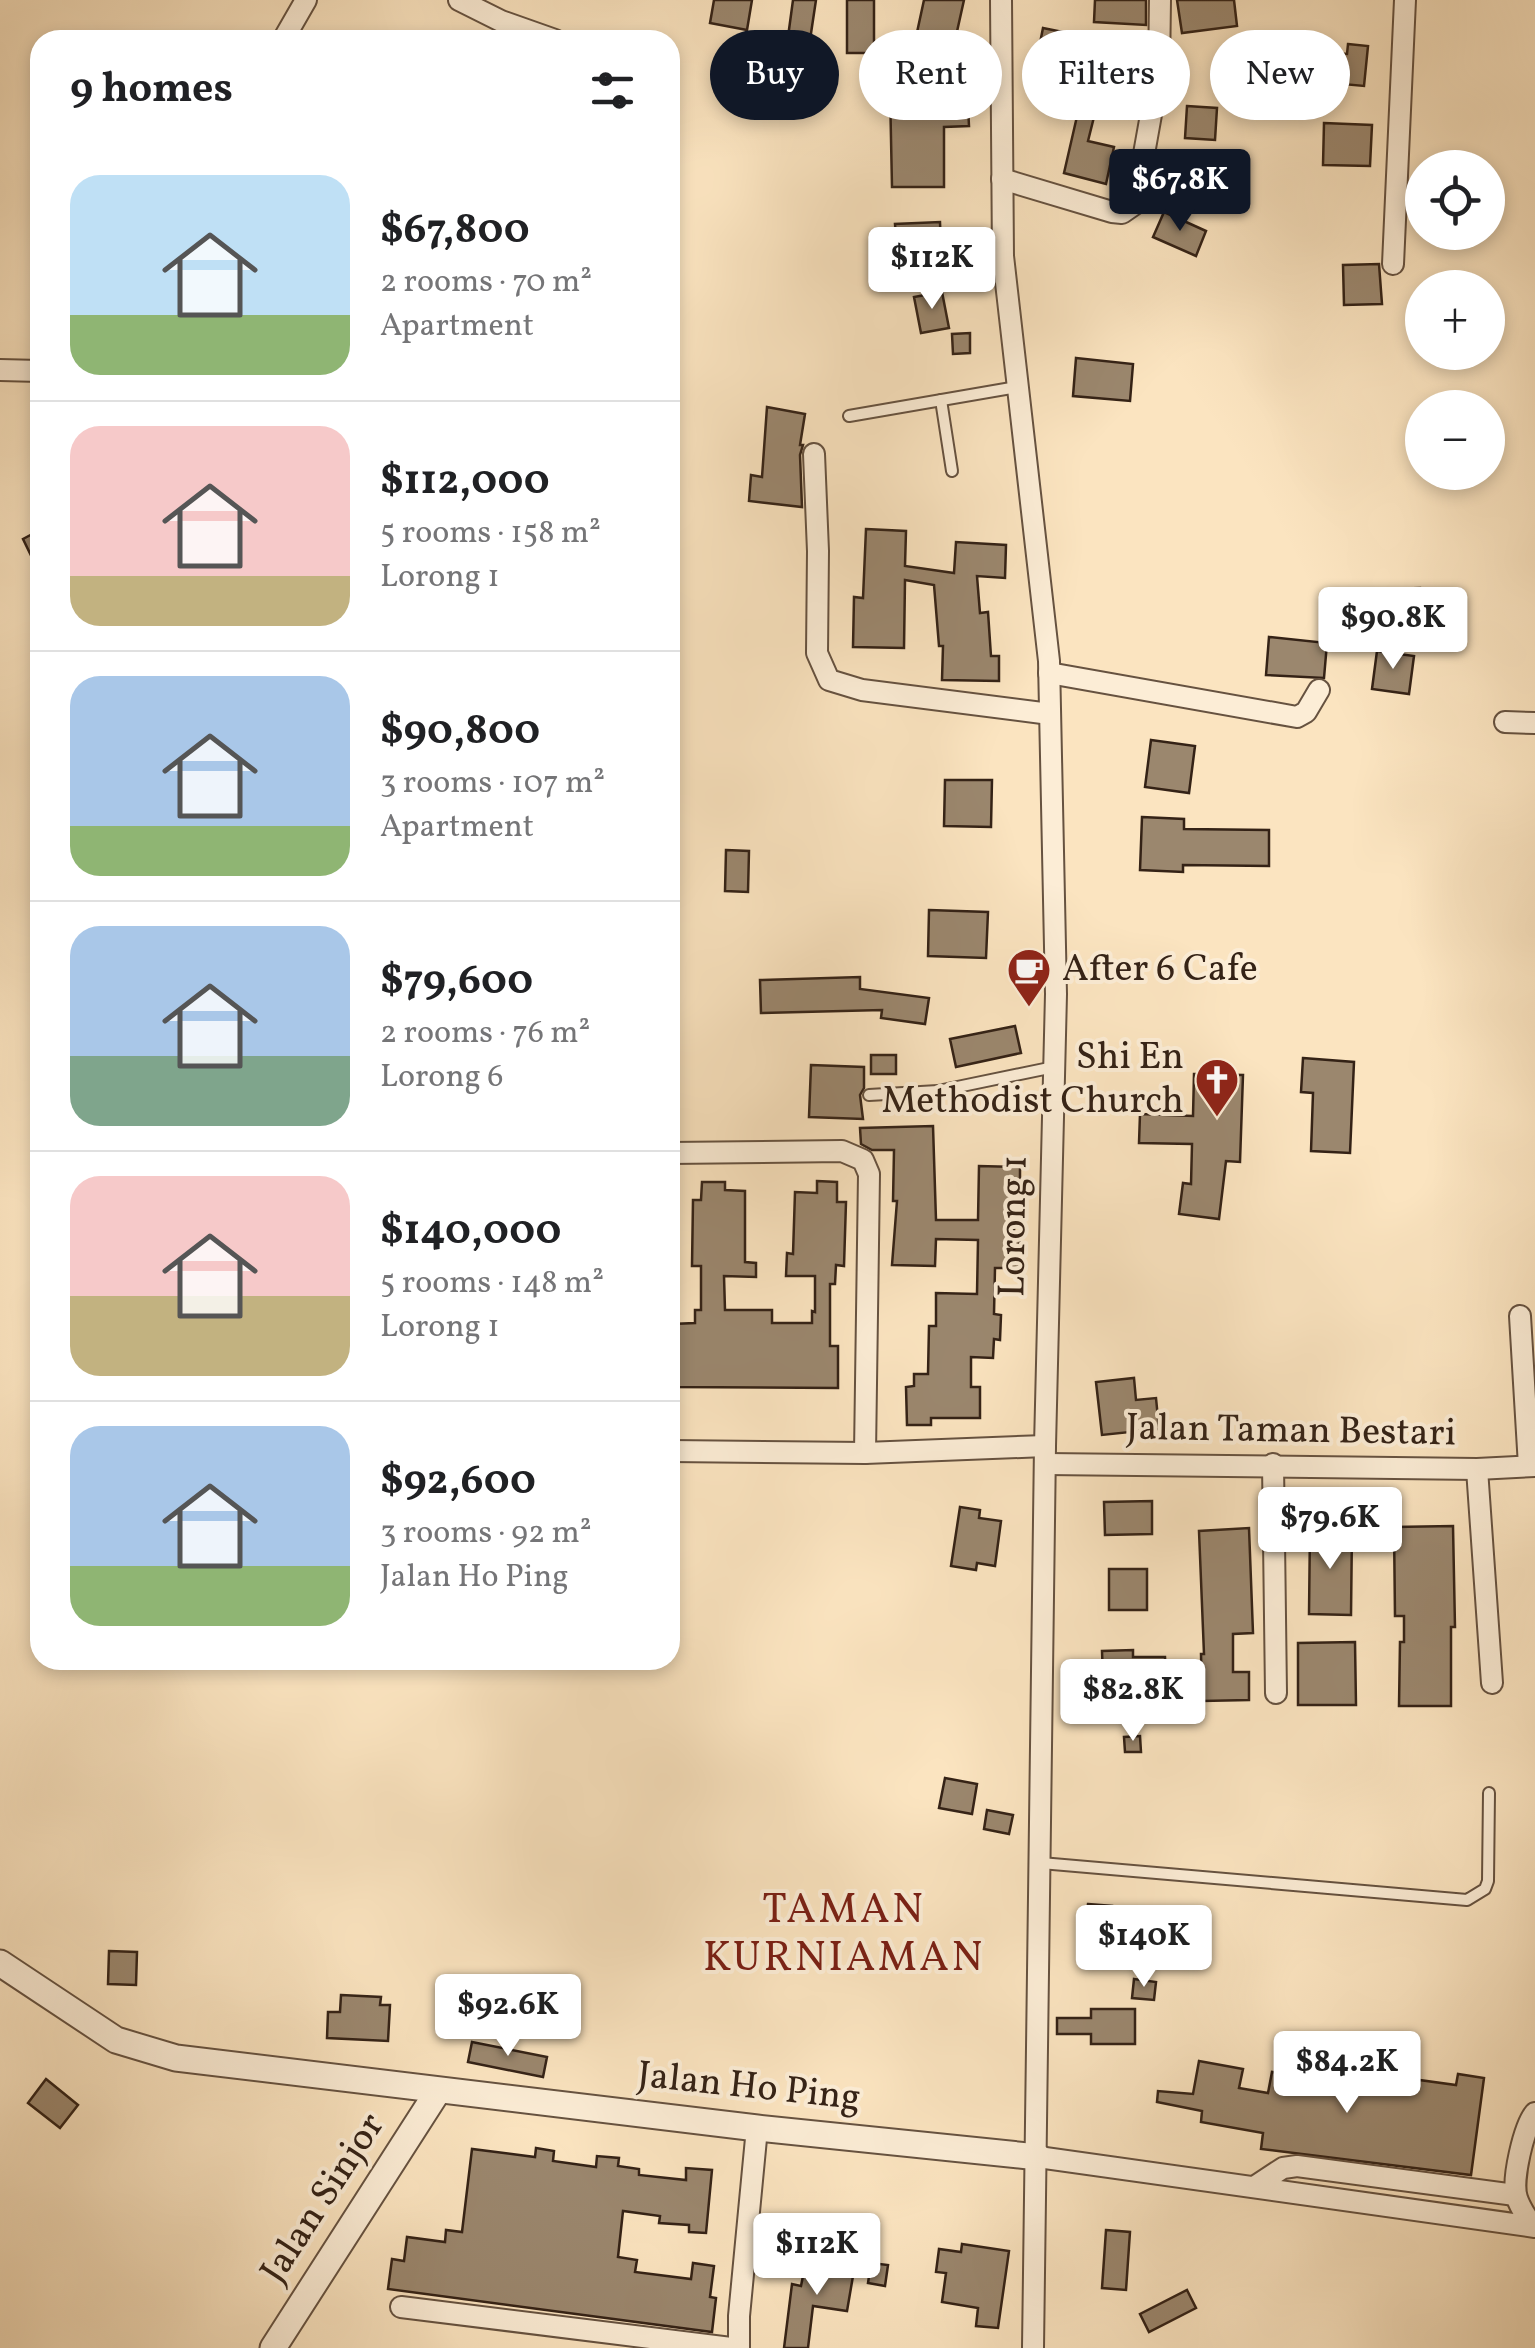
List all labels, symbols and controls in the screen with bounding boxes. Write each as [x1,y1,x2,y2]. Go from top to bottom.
chip: Buy [710,30,839,120]
chip: Rent [859,30,1002,120]
chip: Filters [1022,30,1190,120]
chip: New [1210,30,1350,120]
text: 9 homes [70,61,233,120]
icon: filters [585,63,640,118]
pin: $67.8K [1099,149,1261,234]
map controls [1405,150,1505,490]
button: locate [1405,150,1505,250]
text: $67.8K [1131,159,1229,203]
text: $67,800 [380,202,530,261]
icon: home [150,215,270,335]
pin: $112K [862,227,1002,312]
text: $112K [890,237,974,281]
text: 2 rooms · 70 m² [380,261,592,305]
button: + [1405,270,1505,370]
text: Apartment [380,305,534,349]
button: − [1405,390,1505,490]
text: $112,000 [380,453,550,512]
icon: home [150,466,270,586]
text: 5 rooms · 158 m² [380,512,601,556]
text: Lorong 1 [380,556,500,600]
pin: $90.8K [1312,587,1474,672]
text: $90.8K [1340,597,1446,641]
text: $90,800 [380,703,540,762]
icon: home [150,716,270,836]
text: 3 rooms · 107 m² [380,762,605,806]
text: Apartment [380,806,534,850]
place label: After 6 Cafe [1062,944,1258,997]
cafe icon: After 6 Cafe [1006,947,1052,1008]
text: $79,600 [380,953,533,1012]
icon: home [150,966,270,1086]
text: 2 rooms · 76 m² [380,1012,590,1056]
place label: Shi En Methodist Church [882,1032,1184,1129]
text: Lorong 6 [380,1056,503,1100]
church icon: Shi En Methodist Church [1194,1057,1240,1118]
street label: Lorong 1 [987,1155,1043,1297]
text: $140,000 [380,1203,561,1262]
icon: home [150,1216,270,1336]
text: 5 rooms · 148 m² [380,1262,604,1306]
text: Lorong 1 [380,1306,500,1350]
street label: Jalan Taman Bestari [1125,1403,1457,1461]
text: $92,600 [380,1453,536,1512]
icon: home [150,1466,270,1586]
pin: $79.6K [1249,1487,1411,1572]
text: $79.6K [1280,1497,1380,1541]
text: 3 rooms · 92 m² [380,1512,592,1556]
text: Jalan Ho Ping [380,1556,569,1600]
pin: $82.8K [1052,1659,1214,1744]
text: $82.8K [1082,1669,1184,1713]
district label: TAMAN KURNIAMAN [703,1882,985,1989]
pin: $140K [1074,1905,1214,1990]
text: $140K [1098,1915,1190,1959]
pin: $92.6K [427,1974,589,2059]
text: $92.6K [457,1984,559,2028]
pin: $84.2K [1266,2031,1428,2116]
text: $84.2K [1296,2041,1398,2085]
street label: Jalan Ho Ping [635,2050,863,2126]
street label: Jalan Sinjor [249,2103,399,2295]
pin: $112K [747,2213,887,2298]
text: $112K [775,2223,859,2267]

